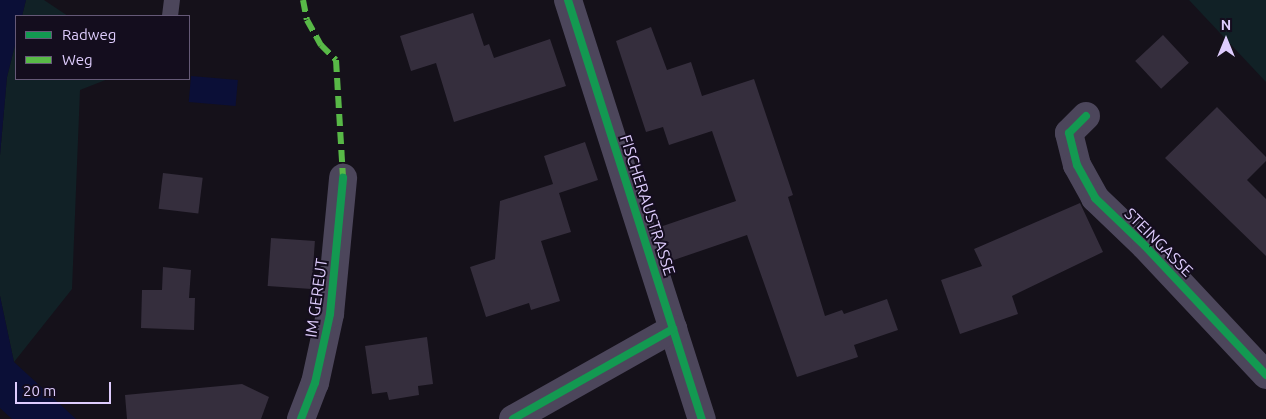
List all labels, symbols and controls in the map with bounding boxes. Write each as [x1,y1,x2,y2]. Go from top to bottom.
legend [15,15,190,80]
north arrow [1201,15,1251,65]
text: N [1221,17,1231,33]
text: Radweg [62,26,116,43]
text: Weg [62,51,93,68]
street label: FISCHERAUSTRASSE [616,132,680,278]
street label: STEINGASSE [1121,204,1197,280]
street label: IM GEREUT [301,257,331,339]
scale bar [18,372,114,404]
text: 20 m [23,382,56,399]

